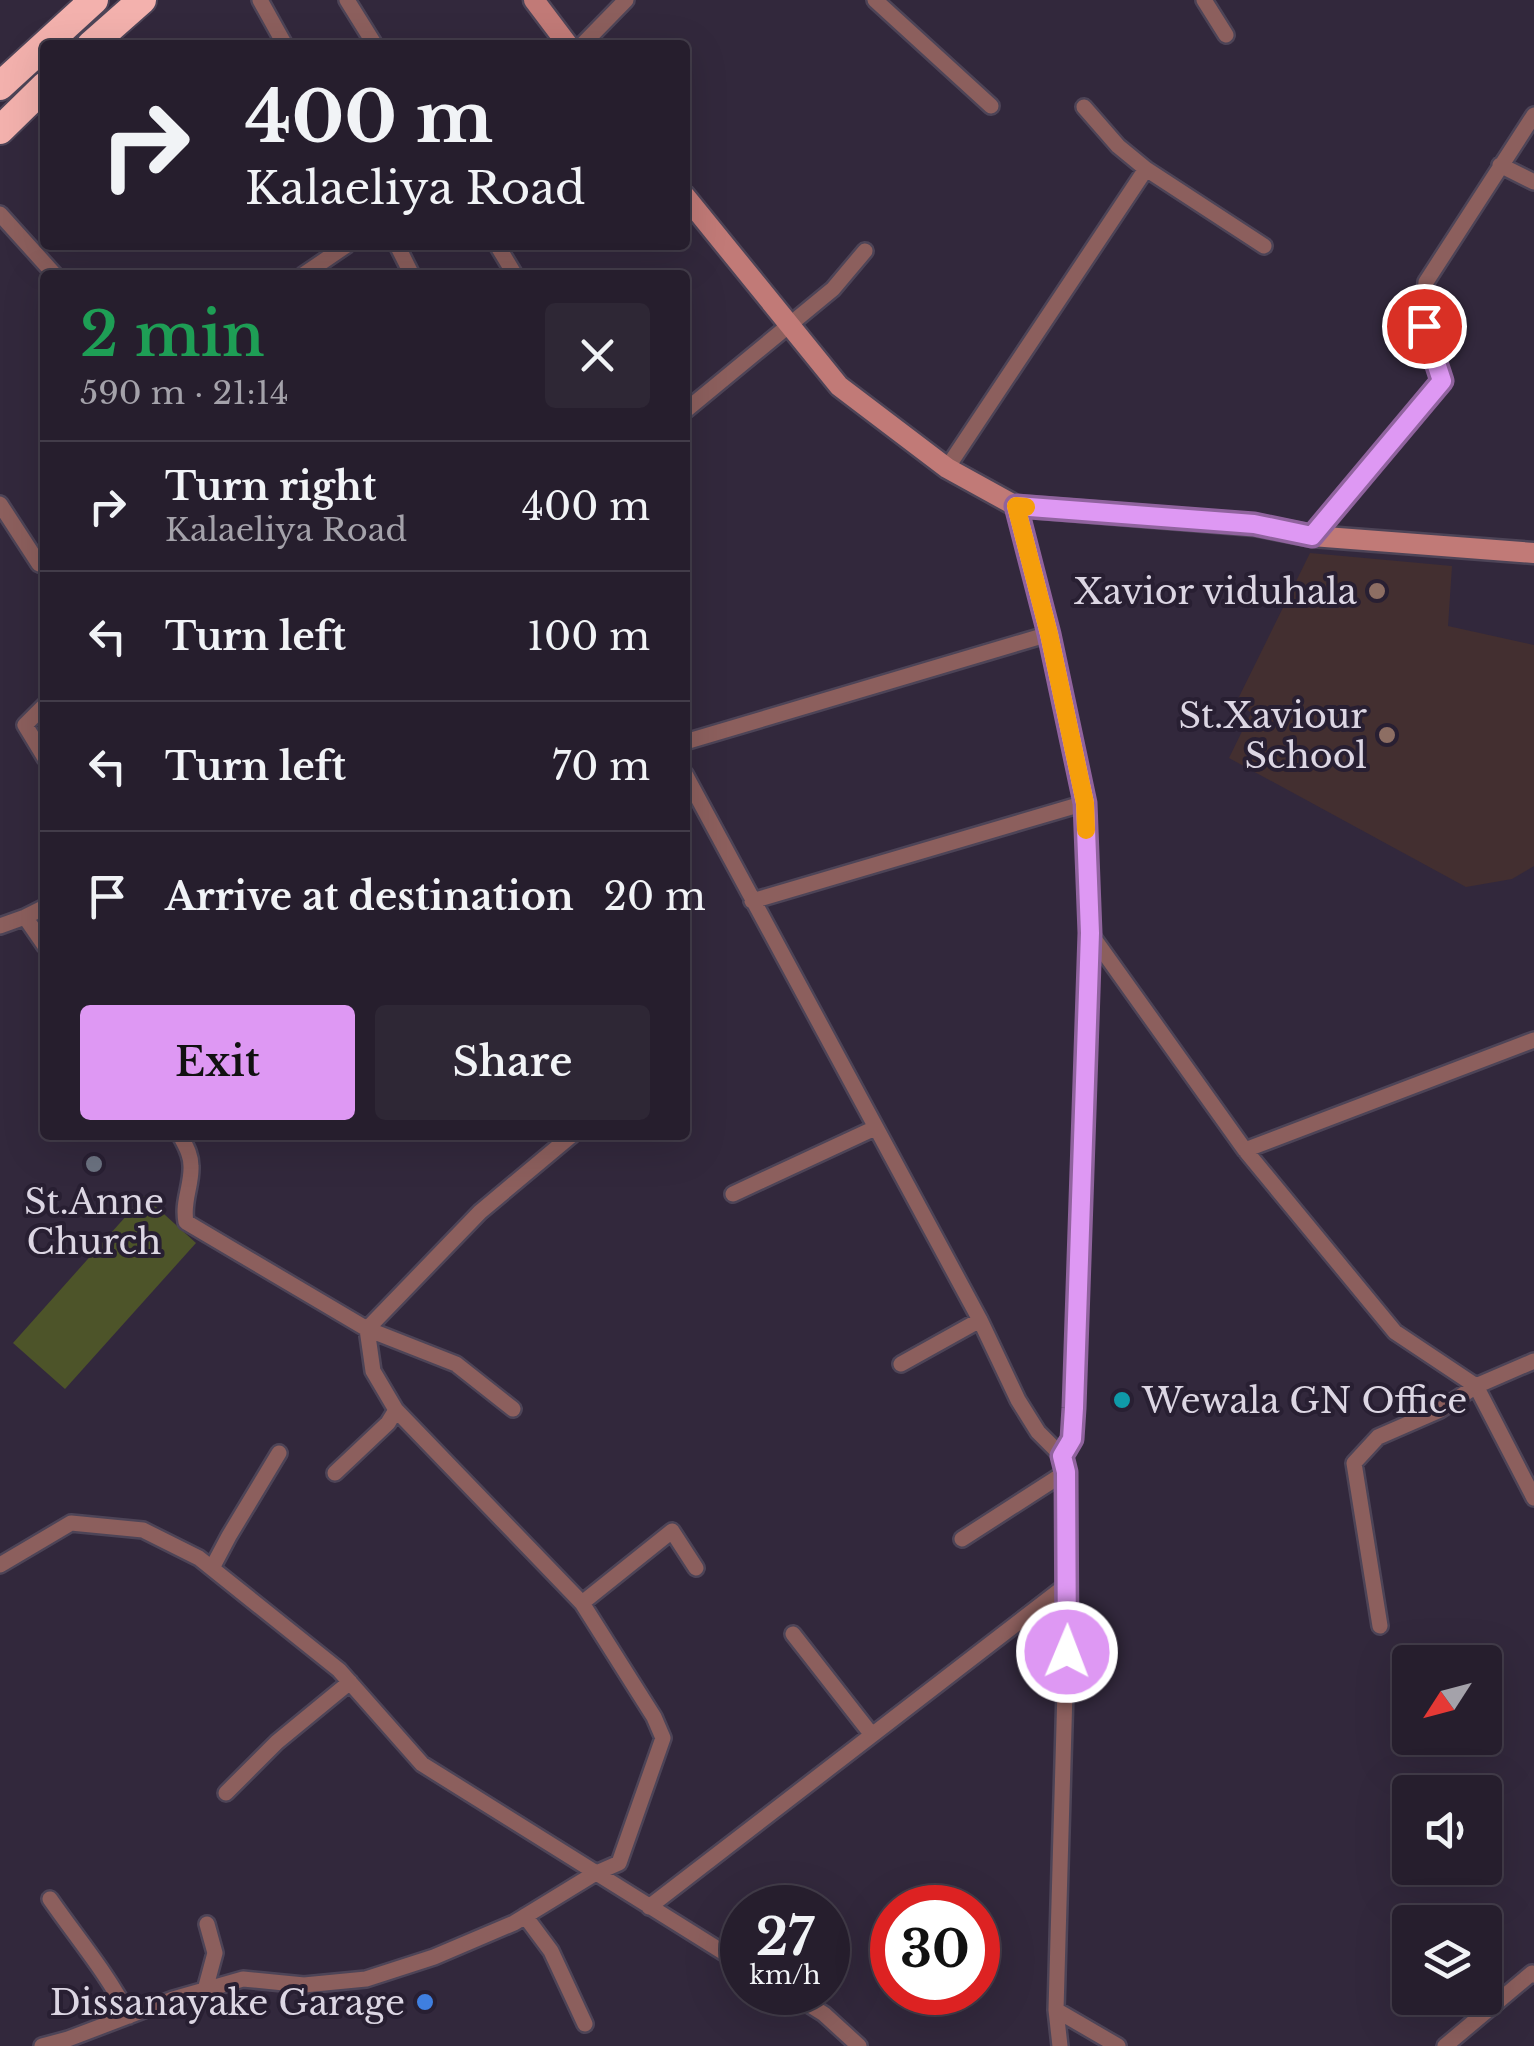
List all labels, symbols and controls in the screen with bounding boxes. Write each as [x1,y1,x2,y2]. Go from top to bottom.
text: 400 m [245,74,493,161]
icon: right [80,80,210,210]
text: Kalaeliya Road [245,160,585,216]
pin [1382,284,1467,369]
text: 2 min [80,298,265,372]
icon: arrive [1397,299,1452,354]
button: close [545,303,650,408]
text: 590 m · 21:14 [80,373,289,413]
text: Turn right [165,463,376,510]
icon: right [80,479,135,534]
text: 400 m [522,483,650,530]
text: Kalaeliya Road [165,510,407,550]
place label: Xavior viduhala [1074,570,1358,613]
marker: Xavior viduhala [1366,580,1388,602]
icon: left [80,609,135,664]
text: Turn left [165,613,346,660]
text: 100 m [527,613,650,660]
place label: St.Xaviour School [1178,694,1367,777]
marker: St.Xaviour School [1376,724,1398,746]
icon: left [80,739,135,794]
text: Turn left [165,743,346,790]
text: 70 m [552,743,650,790]
icon: arrive [80,869,135,924]
text: Arrive at destination [165,873,574,920]
text: 20 m [604,873,706,920]
button: Exit [80,1005,355,1120]
button: Share [375,1005,650,1120]
marker: St.Anne Church [83,1153,105,1175]
place label: St.Anne Church [24,1180,164,1263]
place label: Wewala GN Office [1141,1379,1467,1422]
marker: Wewala GN Office [1111,1389,1133,1411]
position arrow [1015,1600,1119,1704]
north arrow [1392,1645,1502,1755]
map controls [1392,1645,1502,2015]
button: sound [1392,1775,1502,1885]
speed limit sign: 30 [870,1885,1000,2015]
button: layers [1392,1905,1502,2015]
text: 27 [756,1906,814,1969]
text: km/h [750,1960,820,1991]
place label: Dissanayake Garage [50,1981,405,2024]
marker: Dissanayake Garage [414,1991,436,2013]

